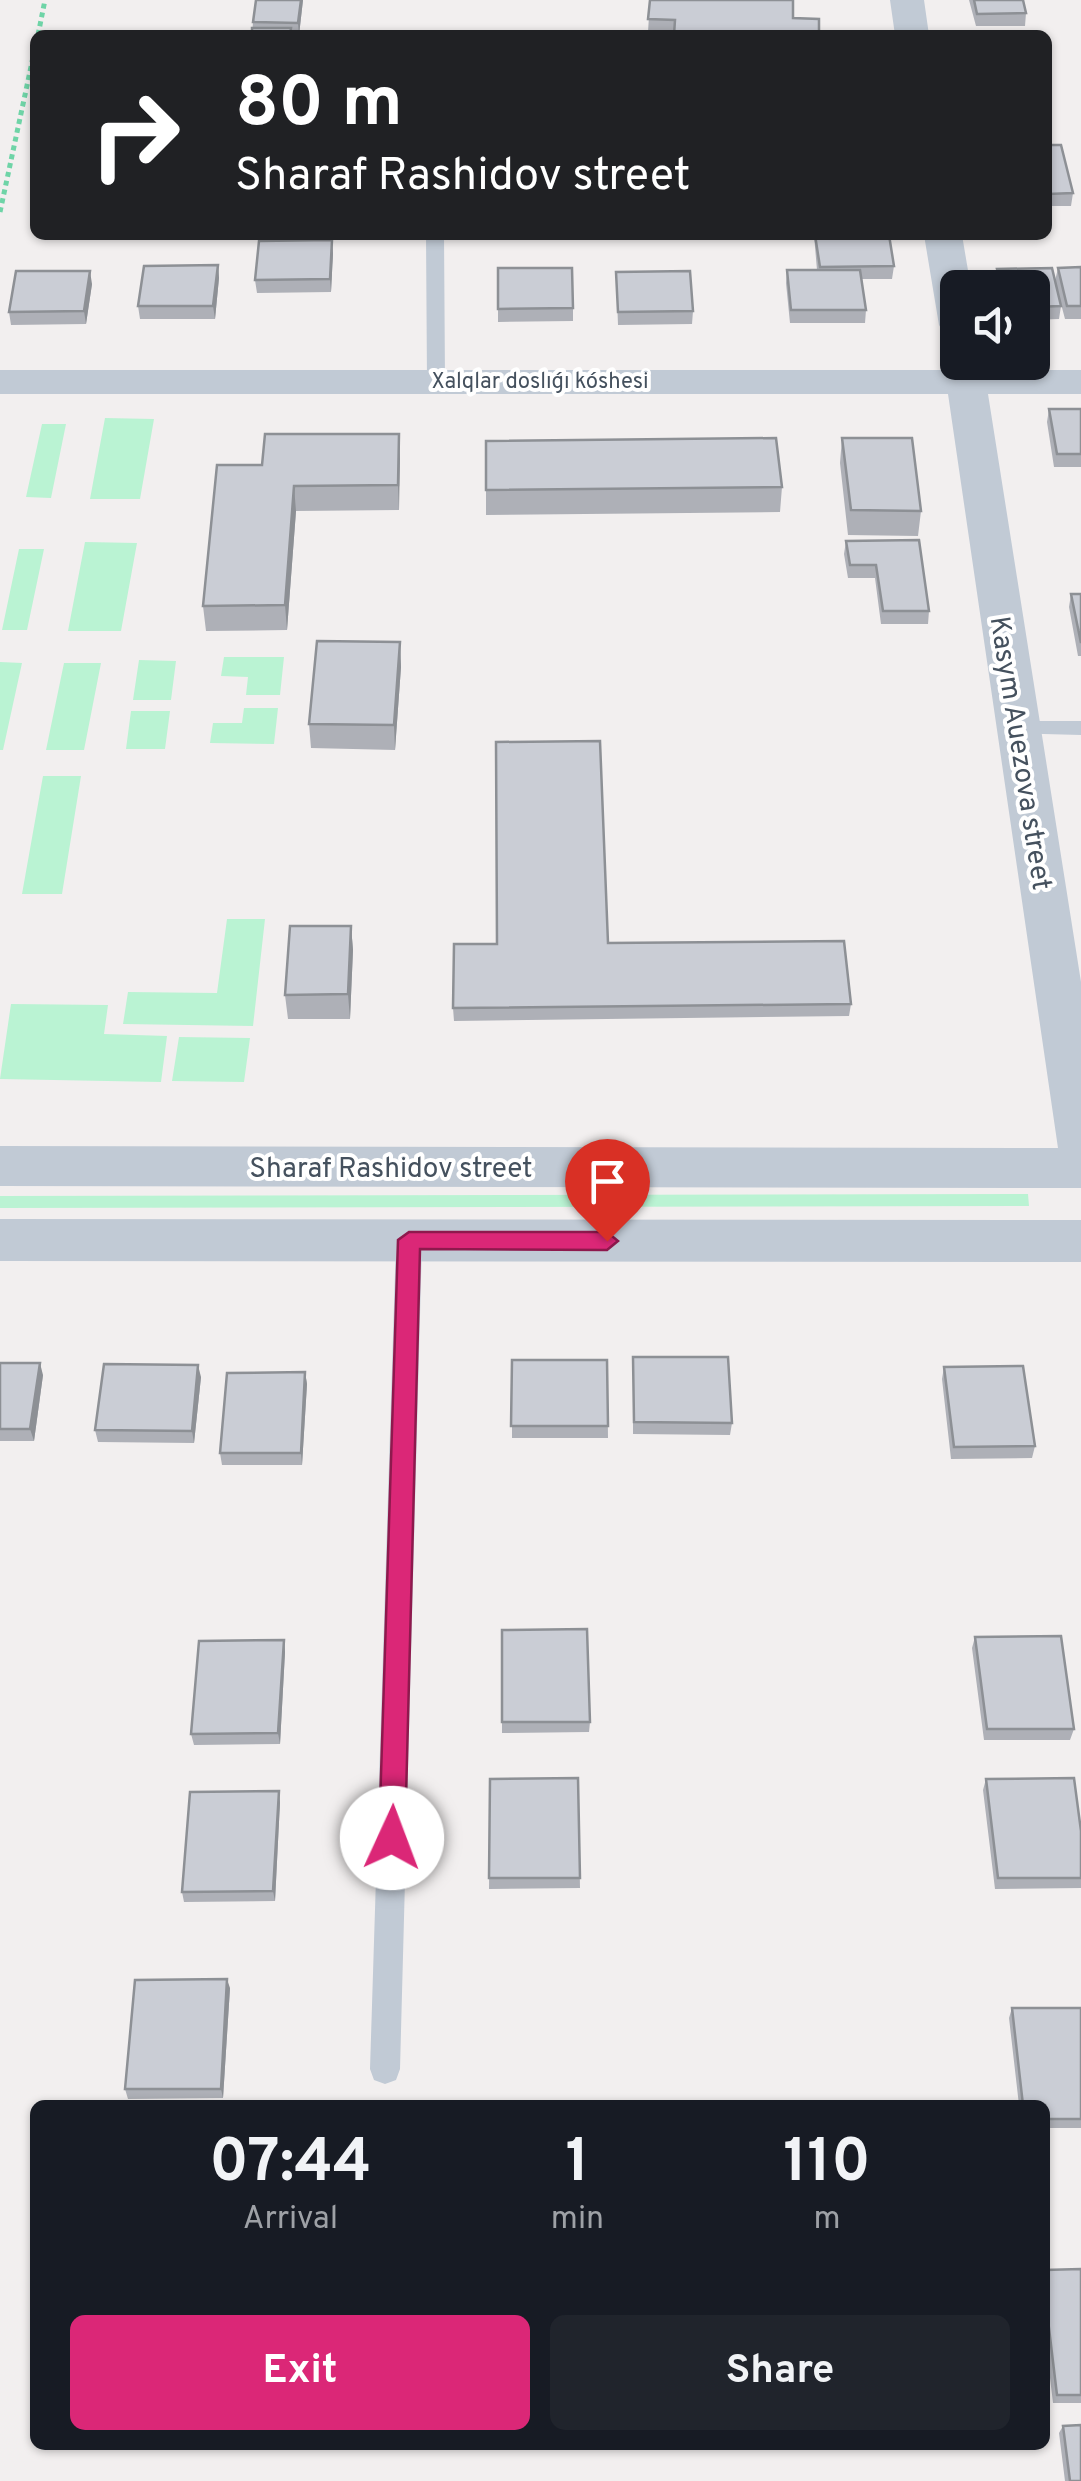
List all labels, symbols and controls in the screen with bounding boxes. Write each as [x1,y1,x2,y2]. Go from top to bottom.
text: 80 m [235,62,403,151]
icon: right [70,70,200,200]
text: Sharaf Rashidov street [235,149,690,206]
map controls [940,270,1050,380]
button: sound [940,270,1050,380]
street label: Xalqlar doslıǵı kóshesi [431,369,649,396]
street label: Kasym Auezova street [980,614,1058,893]
pin [565,1139,650,1242]
street label: Sharaf Rashidov street [249,1152,533,1188]
icon: arrive [580,1154,635,1209]
position arrow [340,1786,444,1890]
text: 07:44 [209,2127,372,2203]
text: 1 [565,2127,589,2203]
text: 110 [783,2127,871,2203]
text: Arrival [243,2200,338,2240]
text: min [551,2200,604,2240]
text: m [813,2200,841,2240]
button: Exit [70,2315,530,2430]
button: Share [550,2315,1010,2430]

